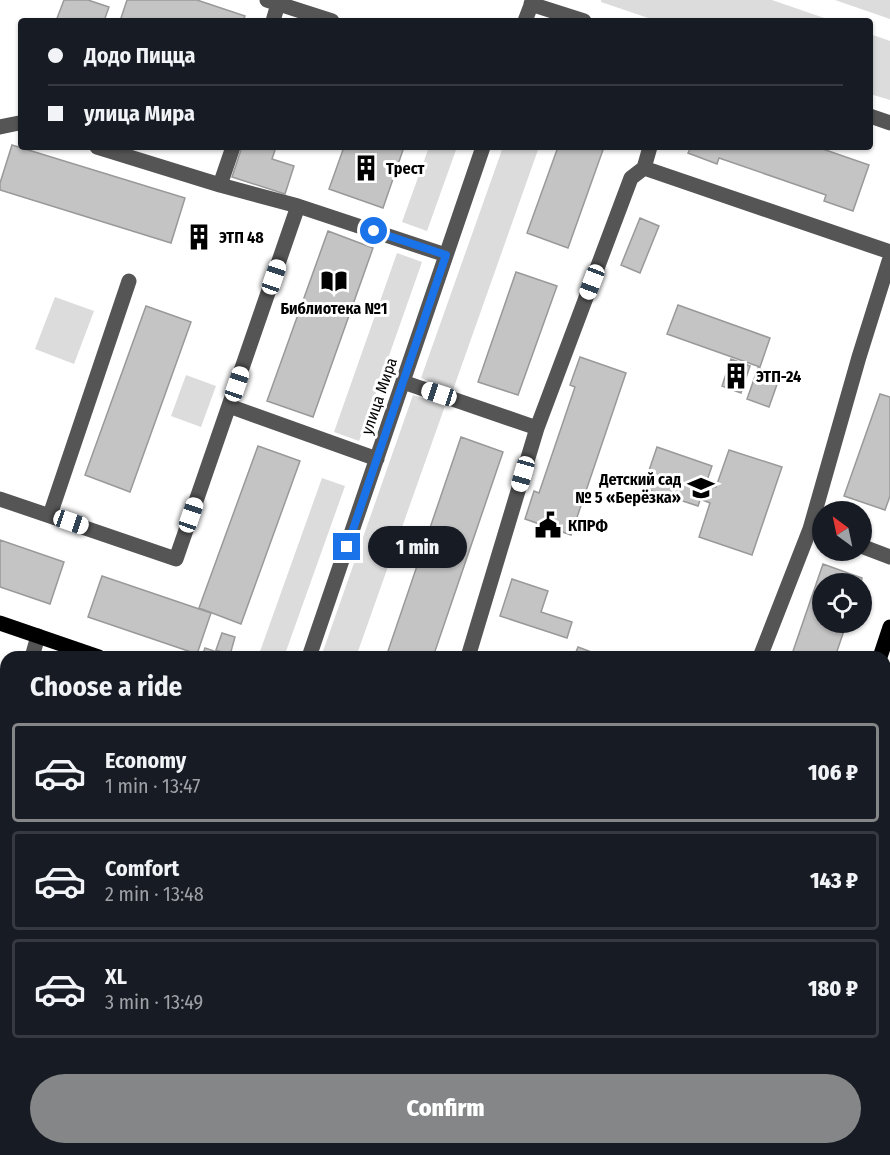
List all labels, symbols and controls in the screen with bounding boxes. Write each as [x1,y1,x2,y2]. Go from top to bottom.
text: Додо Пицца [84,42,195,69]
text: улица Мира [84,100,195,127]
building icon: Трест [351,153,381,183]
place label: Трест [386,159,425,178]
route start [360,217,387,244]
building icon: ЭТП 48 [184,222,214,252]
place label: ЭТП 48 [219,228,264,247]
car [260,257,288,297]
car [577,262,607,302]
library icon: Библиотека №1 [319,266,349,296]
place label: Библиотека №1 [280,299,388,318]
street label: улица Мира [357,355,401,437]
building icon: ЭТП-24 [721,361,751,391]
car [223,364,251,404]
place label: ЭТП-24 [756,367,801,386]
car [419,380,459,408]
car [509,454,537,494]
place label: Детский сад № 5 «Берёзка» [575,470,681,507]
school or university icon: Детский сад № 5 «Берёзка» [686,473,716,503]
car [177,495,205,535]
north arrow [812,501,872,561]
map controls [812,501,872,633]
car [51,508,91,536]
public building icon: КПРФ [533,510,563,540]
place label: КПРФ [568,516,608,535]
callout: 1 min [368,526,467,568]
route end [333,533,360,560]
text: 1 min [396,535,439,559]
button: locate [812,573,872,633]
text: Choose a ride [30,671,182,703]
icon: car [33,746,87,800]
text: Economy [105,747,186,774]
text: 106 ₽ [808,759,858,786]
text: 1 min · 13:47 [105,774,200,798]
icon: car [33,854,87,908]
text: Comfort [105,855,179,882]
text: 143 ₽ [810,867,858,894]
text: 2 min · 13:48 [105,882,204,906]
icon: car [33,962,87,1016]
text: XL [105,963,127,990]
text: 180 ₽ [808,975,858,1002]
text: 3 min · 13:49 [105,990,203,1014]
button: Confirm [30,1074,861,1143]

